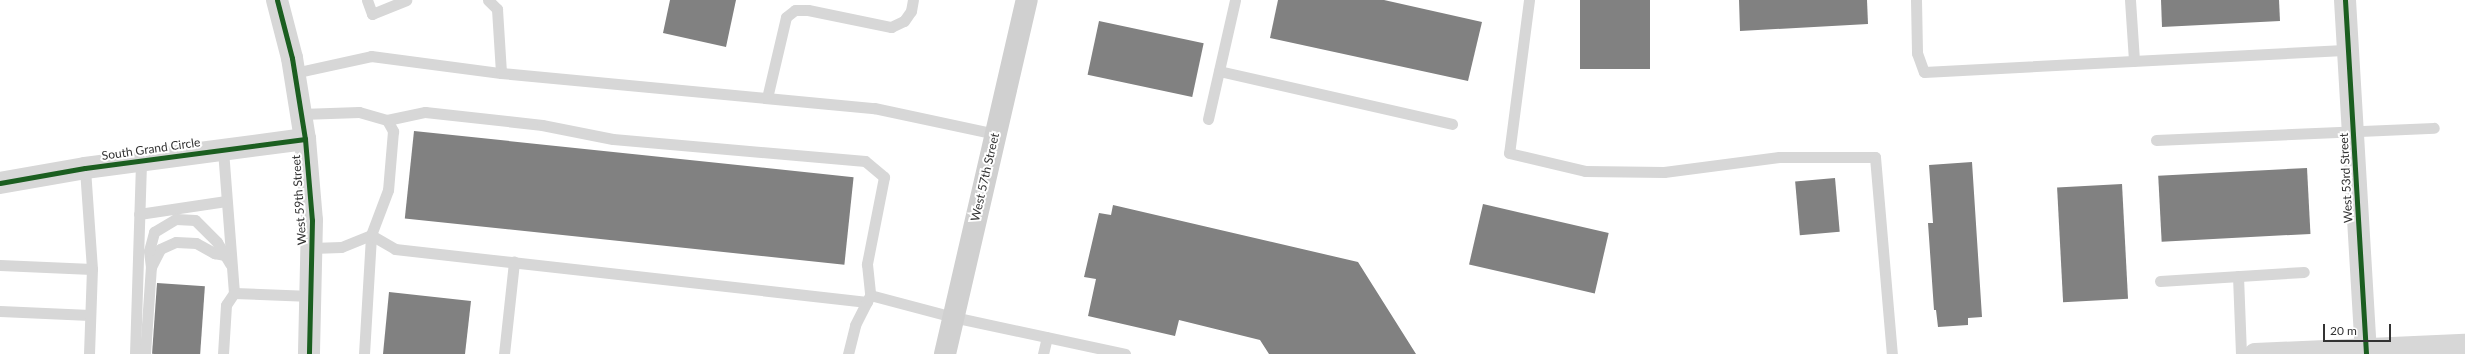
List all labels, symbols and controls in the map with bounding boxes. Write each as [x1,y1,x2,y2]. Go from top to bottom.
street label: West 57th Street [968,131,1002,223]
street label: West 53rd Street [2336,133,2356,223]
street label: South Grand Circle [101,135,201,163]
street label: West 59th Street [289,154,309,246]
scale bar [2325,316,2393,342]
text: 20 m [2330,323,2357,338]

